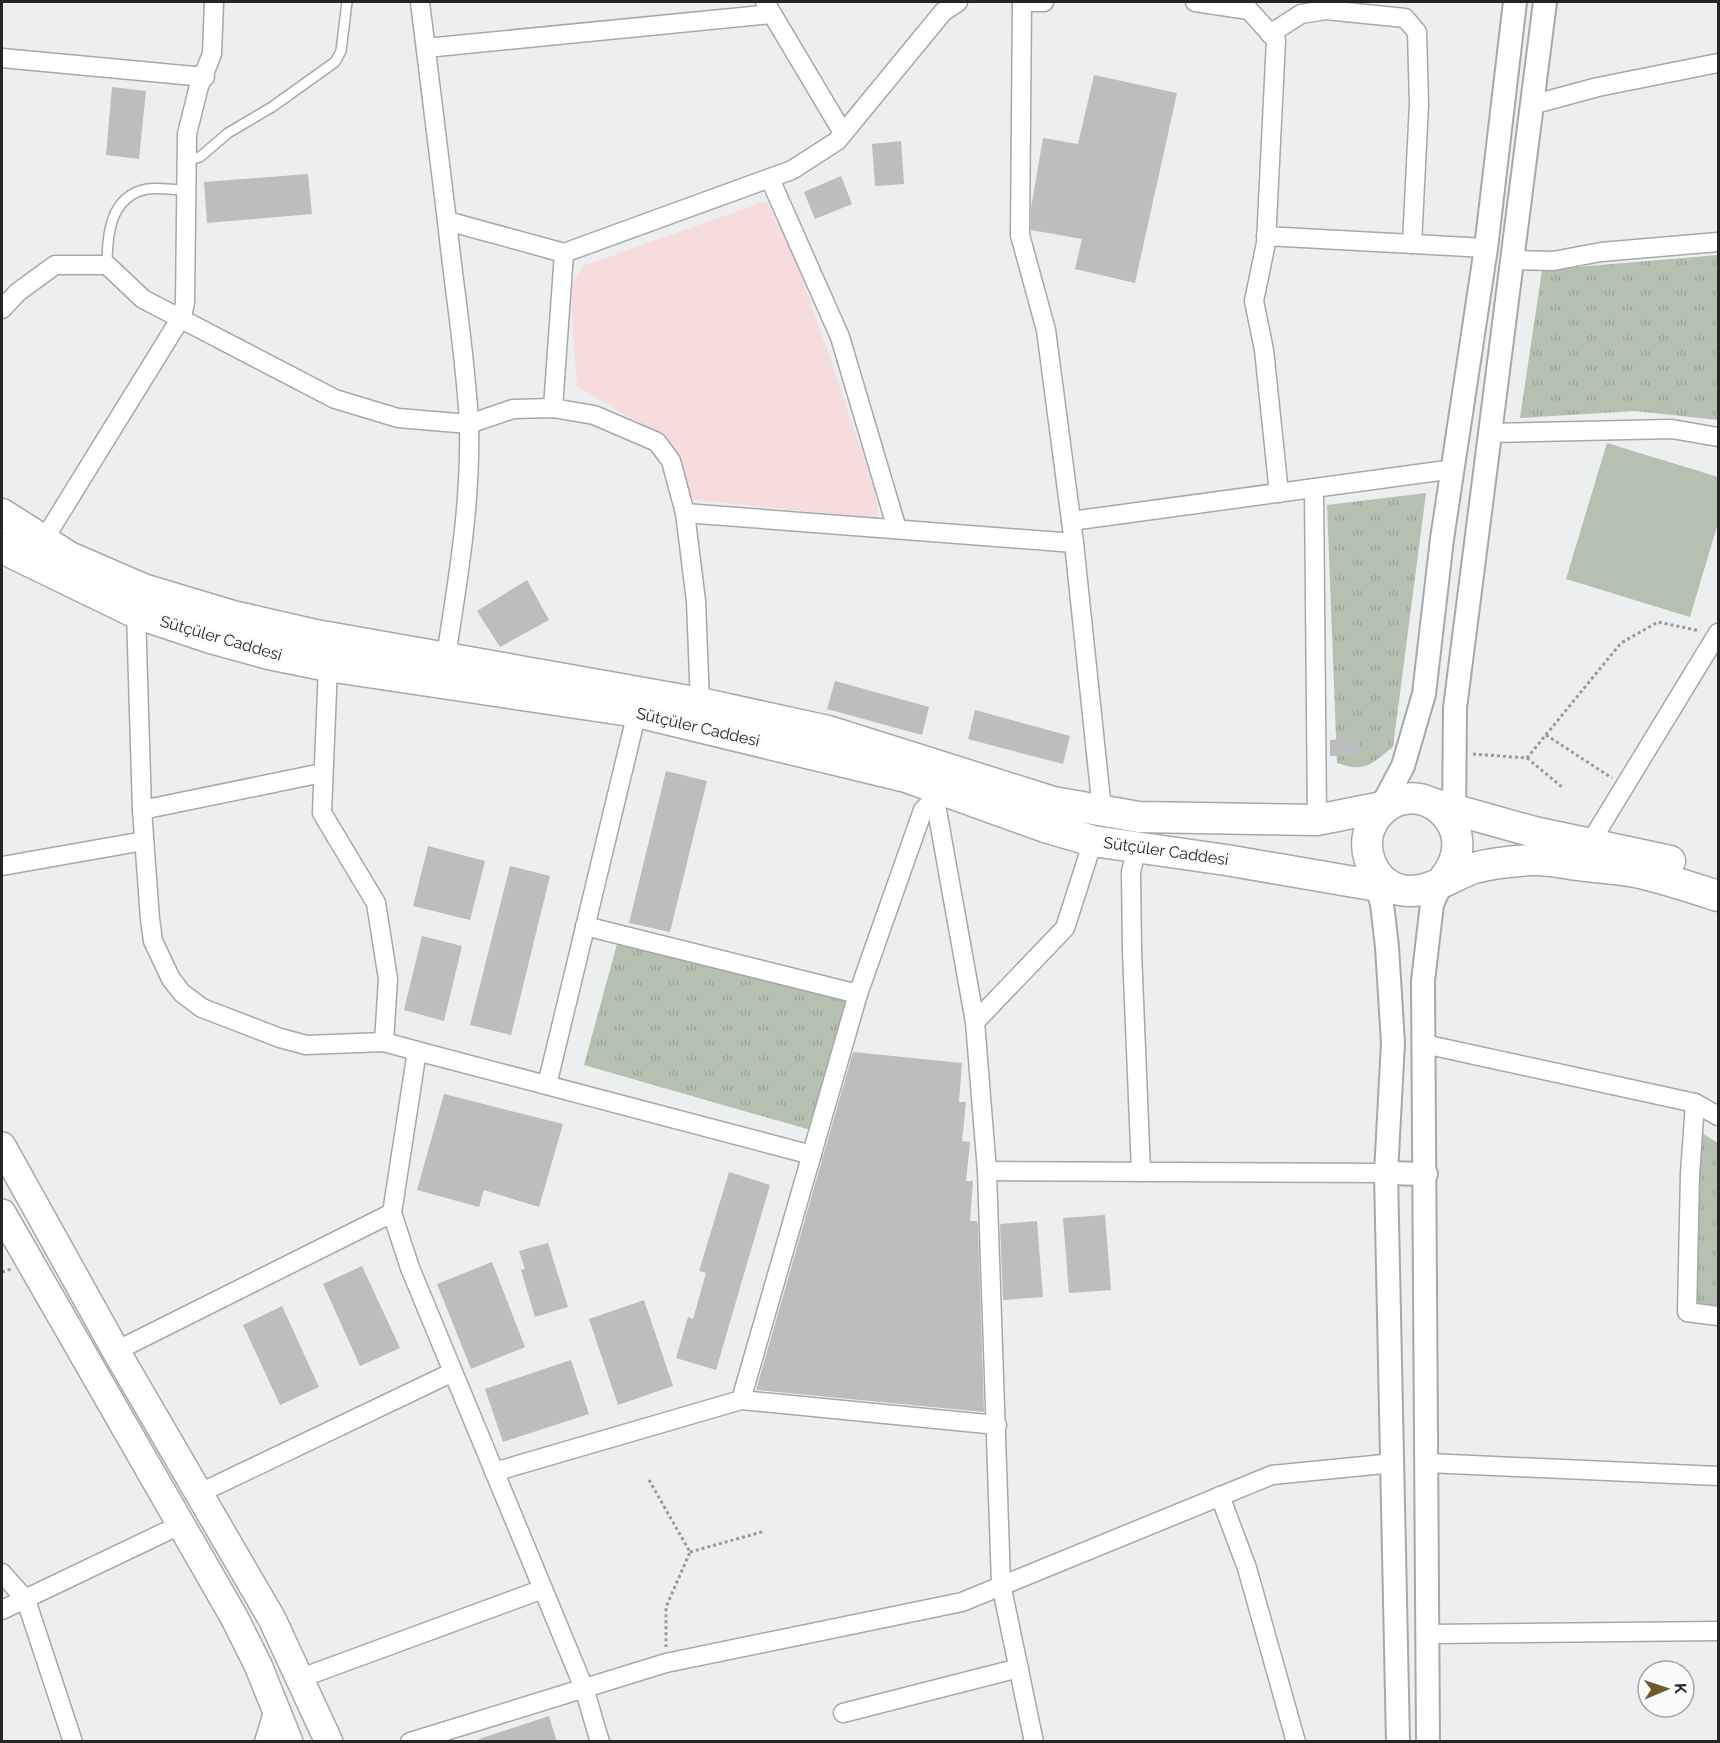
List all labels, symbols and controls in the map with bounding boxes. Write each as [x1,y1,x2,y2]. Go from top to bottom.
street label: Sütçüler Caddesi [158,612,284,664]
street label: Sütçüler Caddesi [634,704,762,750]
street label: Sütçüler Caddesi [1102,833,1230,869]
north arrow [1636,1659,1696,1719]
text: K [1671,1683,1690,1694]

